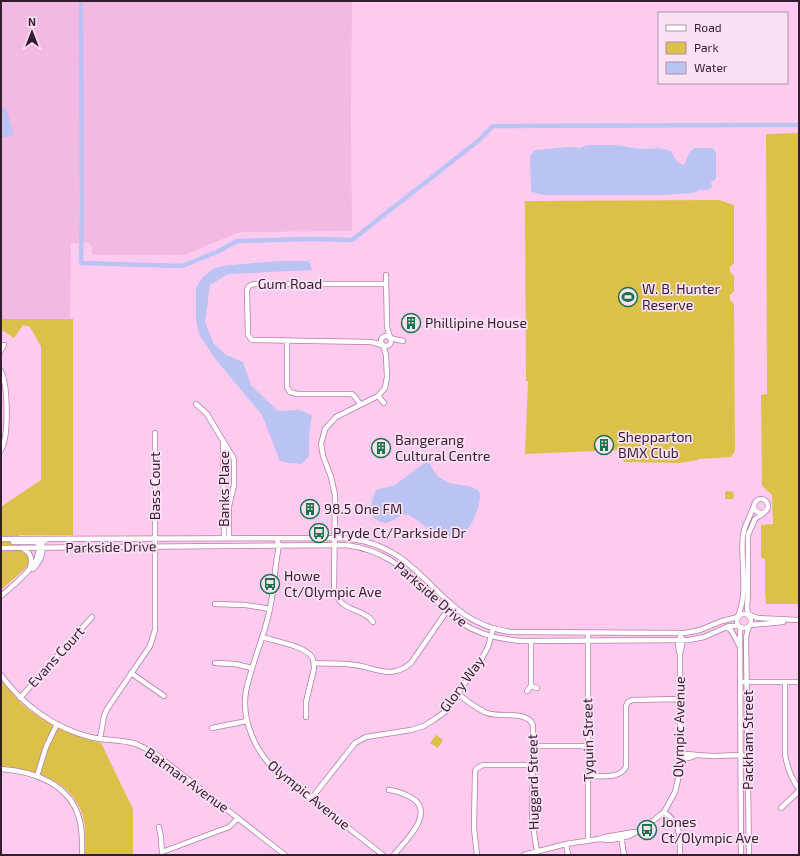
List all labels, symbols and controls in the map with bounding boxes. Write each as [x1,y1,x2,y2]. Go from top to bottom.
north arrow [12,12,52,52]
legend [658,12,788,84]
text: N [28,15,36,28]
text: Road [694,20,722,34]
text: Park [694,40,719,54]
text: Water [694,60,728,74]
street label: Gum Road [258,275,322,292]
place label: W. B. Hunter Reserve [642,280,721,313]
sports icon: W. B. Hunter Reserve [617,286,639,308]
building icon: Phillipine House [400,312,422,334]
place label: Phillipine House [425,314,527,331]
place label: Shepparton BMX Club [618,428,692,461]
place label: Bangerang Cultural Centre [395,431,490,464]
building icon: Shepparton BMX Club [593,434,615,456]
building icon: Bangerang Cultural Centre [370,437,392,459]
street label: Banks Place [215,451,232,527]
street label: Bass Court [146,452,163,520]
building icon: 98.5 One FM [299,498,321,520]
place label: 98.5 One FM [324,500,402,517]
bus stop icon: Pryde Ct/Parkside Dr [308,522,330,544]
place label: Pryde Ct/Parkside Dr [333,524,467,541]
street label: Parkside Drive [65,537,157,556]
street label: Parkside Drive [391,557,471,630]
place label: Howe Ct/Olympic Ave [284,567,382,600]
bus stop icon: Howe Ct/Olympic Ave [259,573,281,595]
street label: Evans Court [24,623,87,691]
street label: Glory Way [436,652,488,715]
street label: Olympic Avenue [669,676,688,778]
street label: Packham Street [739,690,756,790]
street label: Tyquin Street [578,698,597,782]
street label: Huggard Street [523,734,542,830]
street label: Batman Avenue [142,743,233,816]
street label: Olympic Avenue [265,756,354,833]
place label: Jones Ct/Olympic Ave [661,813,759,846]
bus stop icon: Jones Ct/Olympic Ave [636,819,658,841]

